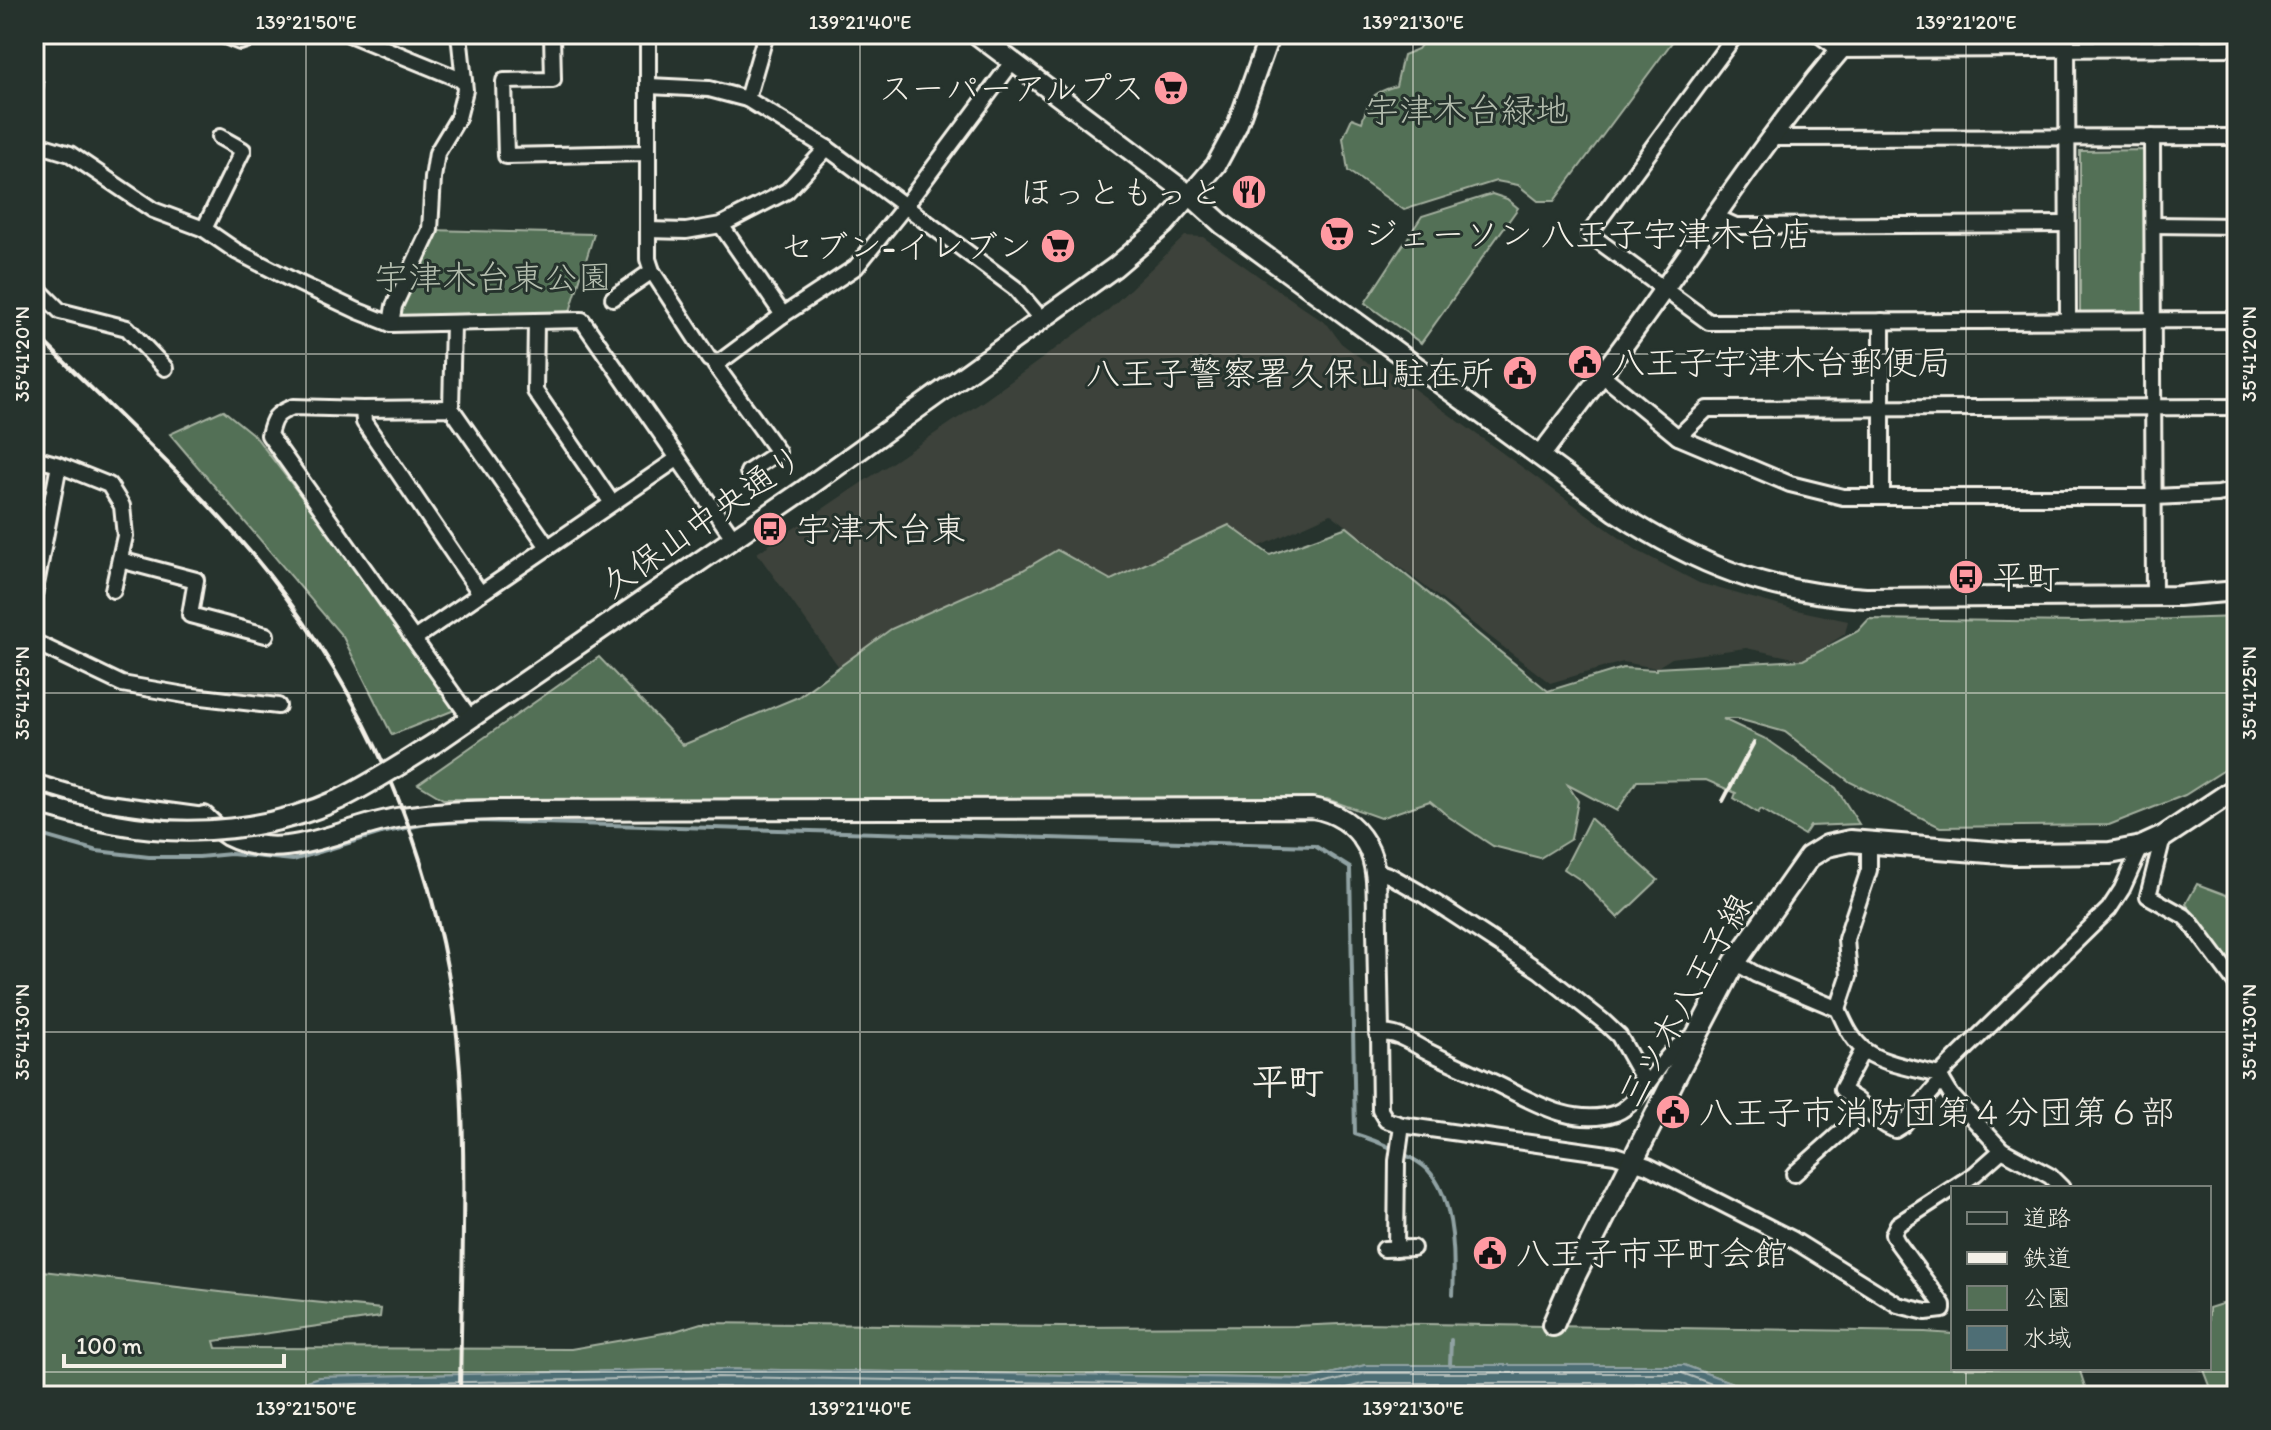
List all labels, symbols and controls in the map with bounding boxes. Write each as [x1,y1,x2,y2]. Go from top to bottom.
text: 139°21'50"E [255,10,357,34]
text: 139°21'40"E [809,10,911,34]
text: 139°21'30"E [1362,10,1464,34]
text: 139°21'20"E [1915,10,2017,34]
place label: スーパーアルプス [878,68,1145,109]
supermarket icon: スーパーアルプス [1152,69,1190,107]
park label: 宇津木台緑地 [1365,90,1569,131]
place label: ほっともっと [1019,172,1223,213]
restaurant icon: ほっともっと [1230,173,1268,211]
place label: ジェーソン 八王子宇津木台店 [1363,214,1813,255]
supermarket icon: ジェーソン 八王子宇津木台店 [1318,215,1356,253]
place label: セブン-イレブン [780,226,1032,267]
supermarket icon: セブン-イレブン [1039,227,1077,265]
park label: 宇津木台東公園 [374,257,612,298]
text: 35°41'20"N [10,306,34,402]
text: 35°41'20"N [2237,306,2261,402]
place label: 八王子宇津木台郵便局 [1611,342,1951,383]
public building icon: 八王子宇津木台郵便局 [1566,343,1604,381]
place label: 八王子警察署久保山駐在所 [1086,353,1494,394]
public building icon: 八王子警察署久保山駐在所 [1501,354,1539,392]
street label: 久保山中央通り [593,436,811,606]
place label: 宇津木台東 [796,509,966,550]
bus stop icon: 宇津木台東 [751,510,789,548]
place label: 平町 [1992,557,2060,598]
bus stop icon: 平町 [1947,558,1985,596]
text: 35°41'25"N [10,646,34,740]
text: 35°41'25"N [2237,646,2261,740]
street label: 三ツ木八王子線 [1609,886,1761,1114]
text: 35°41'30"N [10,984,34,1080]
text: 35°41'30"N [2237,984,2261,1080]
district label: 平町 [1252,1060,1324,1103]
place label: 八王子市消防団第４分団第６部 [1699,1092,2175,1133]
public building icon: 八王子市消防団第４分団第６部 [1654,1093,1692,1131]
legend [1951,1186,2211,1370]
text: 道路 [2023,1203,2071,1232]
place label: 八王子市平町会館 [1516,1233,1788,1274]
public building icon: 八王子市平町会館 [1471,1234,1509,1272]
text: 鉄道 [2023,1243,2071,1272]
text: 公園 [2023,1283,2071,1312]
scale bar [64,1318,284,1368]
text: 水域 [2023,1323,2071,1352]
text: 100 m [76,1331,142,1360]
text: 139°21'50"E [255,1396,357,1420]
text: 139°21'40"E [809,1396,911,1420]
text: 139°21'30"E [1362,1396,1464,1420]

